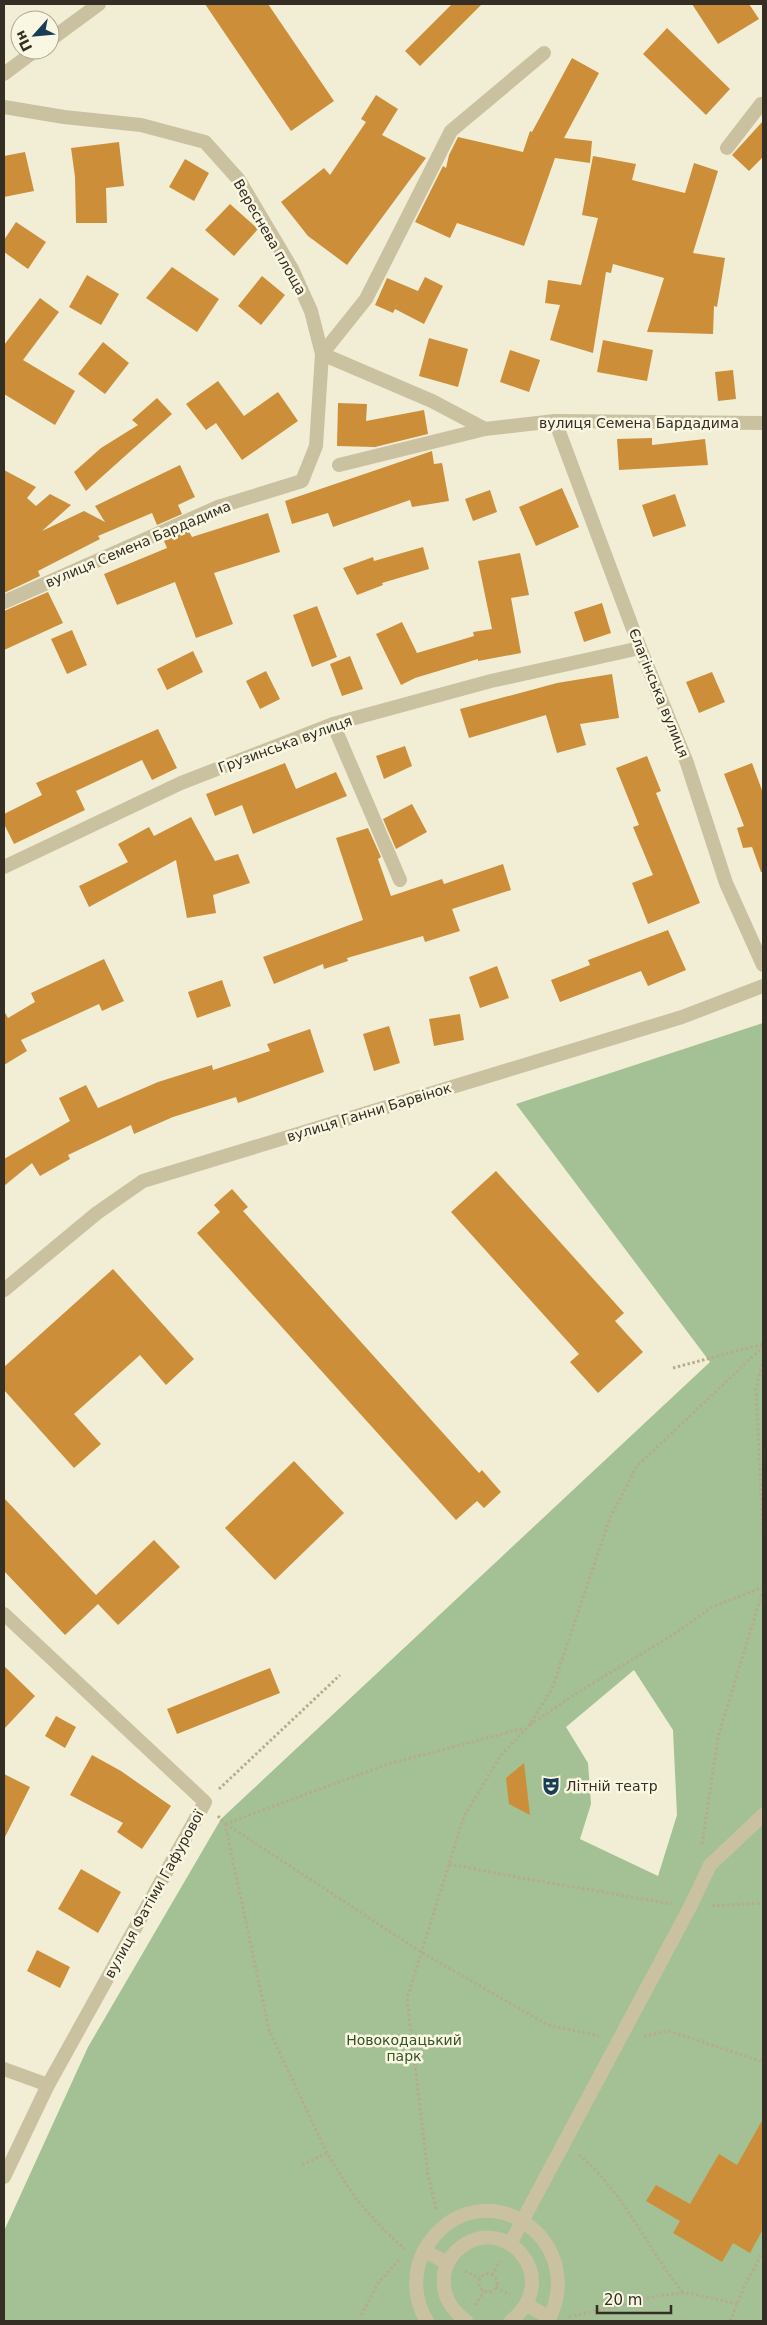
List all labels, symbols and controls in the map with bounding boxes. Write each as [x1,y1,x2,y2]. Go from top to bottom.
north arrow [10,10,60,60]
text: Пн [11,28,35,54]
street label: Вереснева площа [230,176,310,298]
street label: вулиця Семена Бардадима [539,415,739,431]
street label: вулиця Семена Бардадима [43,498,233,590]
street label: Єлагінська вулиця [626,626,692,760]
street label: Грузинська вулиця [216,712,354,776]
street label: вулиця Ганни Барвінок [285,1079,453,1145]
theatre icon: Лiтнiй театр [540,1775,562,1797]
place label: Лiтнiй театр [566,1778,658,1794]
street label: вулиця Фатіми Гафурової [101,1807,207,1981]
park label: Новокодацький парк [346,2032,462,2064]
scale bar [597,2282,671,2314]
text: 20 m [604,2291,642,2309]

